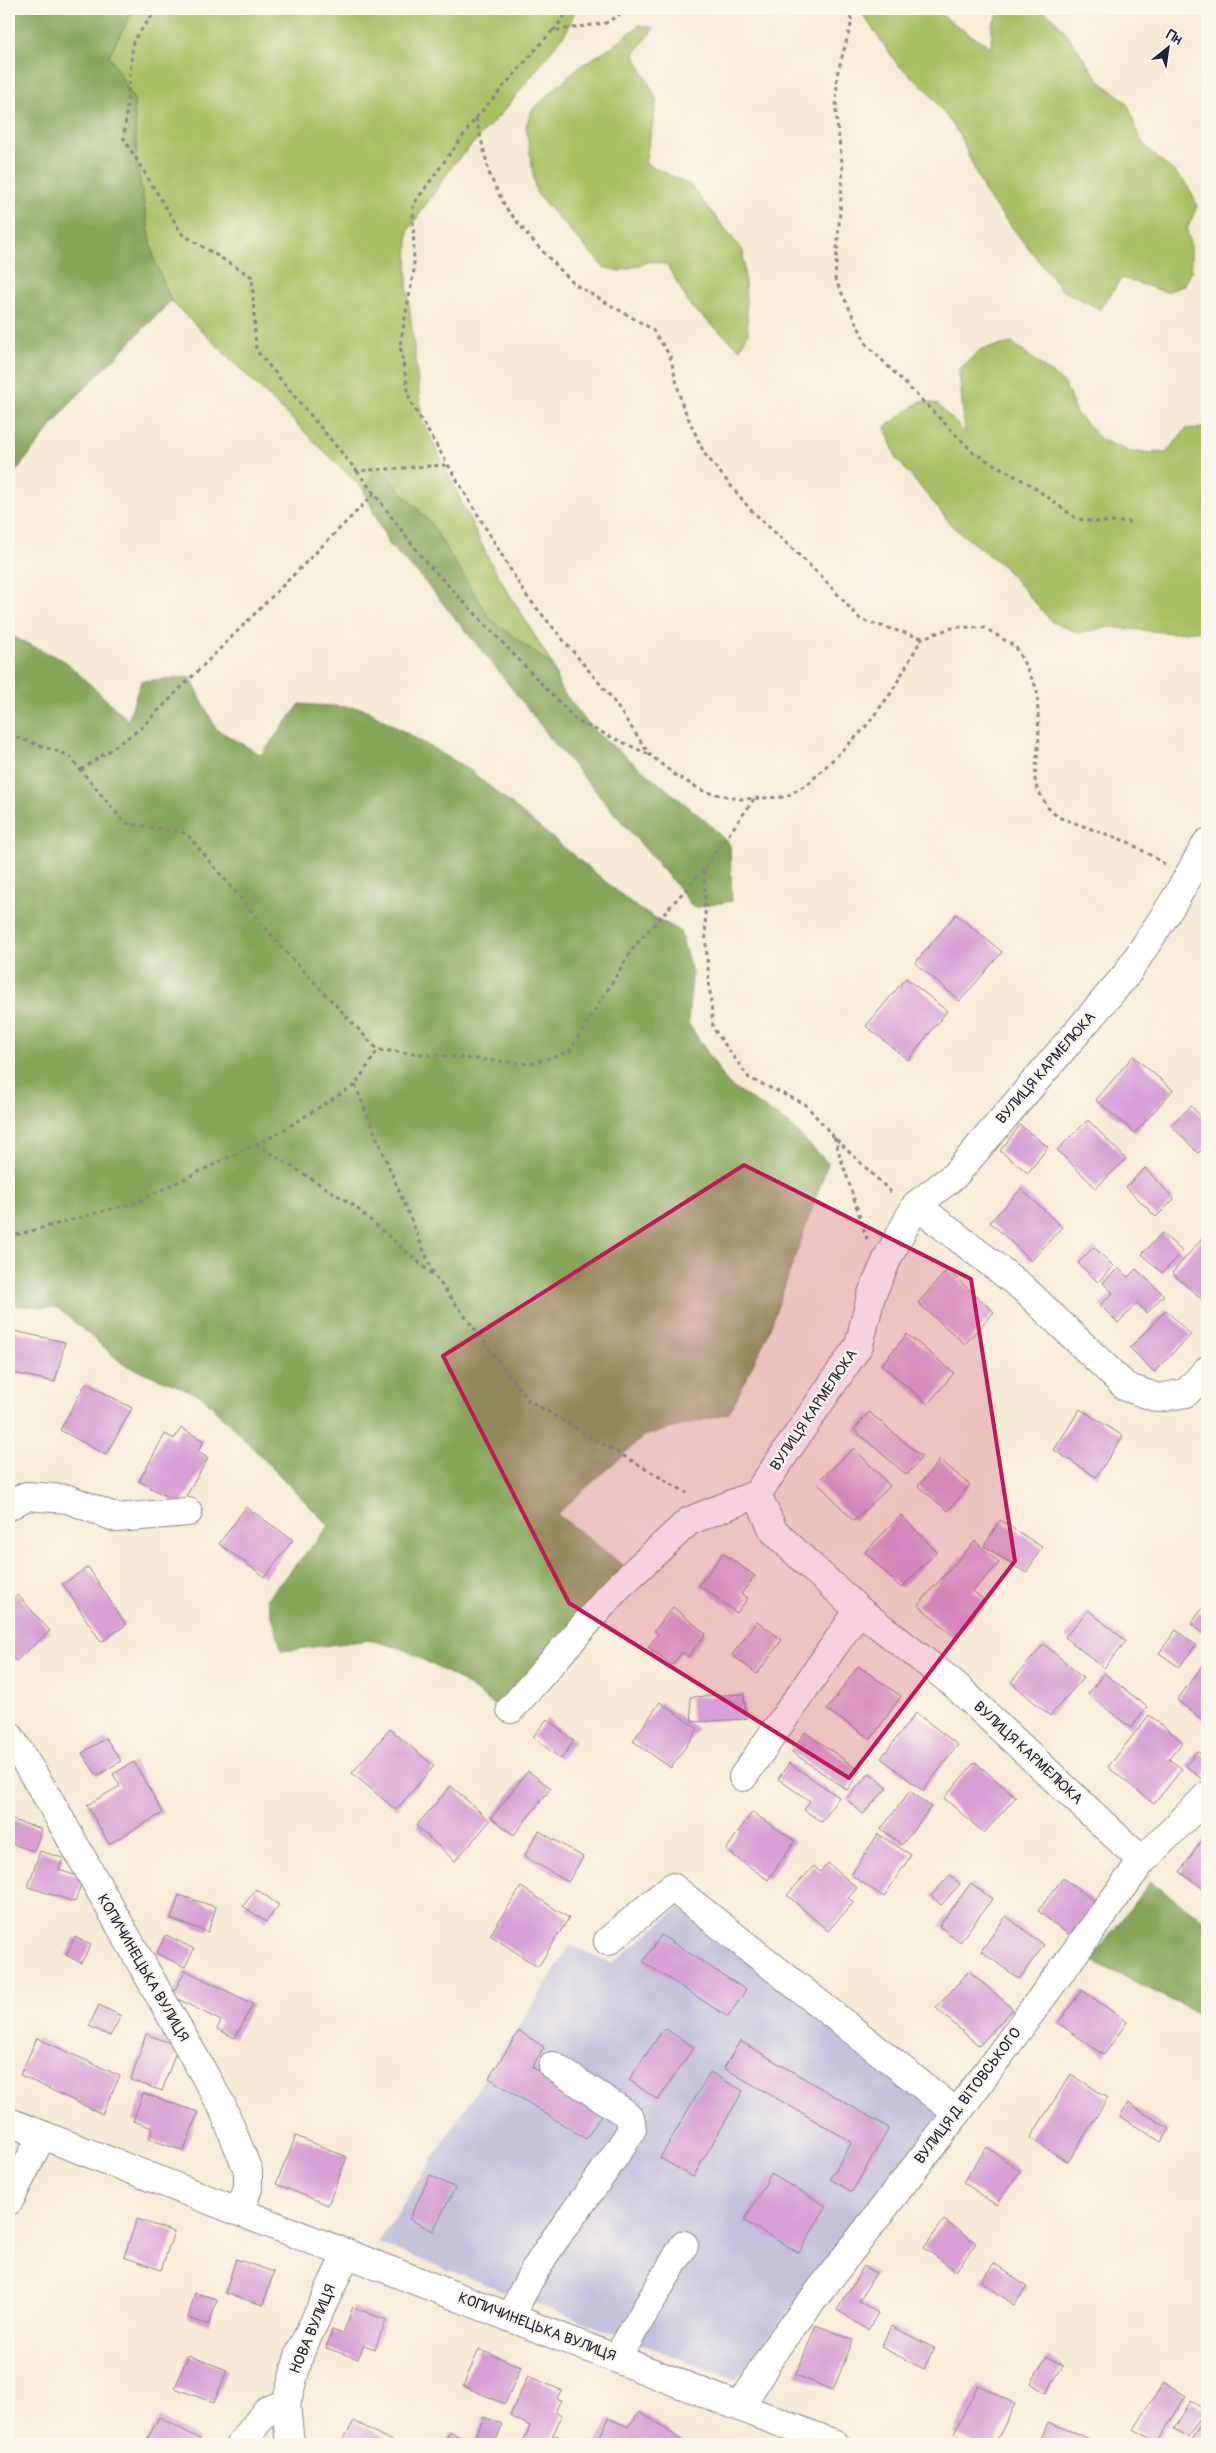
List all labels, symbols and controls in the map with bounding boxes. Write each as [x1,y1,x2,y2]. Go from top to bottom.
north arrow [1144,22,1194,72]
text: Пн [1163,26,1185,48]
street label: ВУЛИЦЯ КАРМЕЛЮКА [992,1008,1100,1128]
street label: ВУЛИЦЯ КАРМЕЛЮКА [766,1345,862,1474]
street label: ВУЛИЦЯ КАРМЕЛЮКА [969,1697,1087,1809]
street label: КОПИЧИНЕЦЬКА ВУЛИЦЯ [93,1891,193,2045]
street label: ВУЛИЦЯ Д. ВІТОВСЬКОГО [911,2024,1025,2168]
street label: НОВА ВУЛИЦЯ [286,2281,340,2377]
street label: КОПИЧИНЕЦЬКА ВУЛИЦЯ [455,2288,619,2366]

